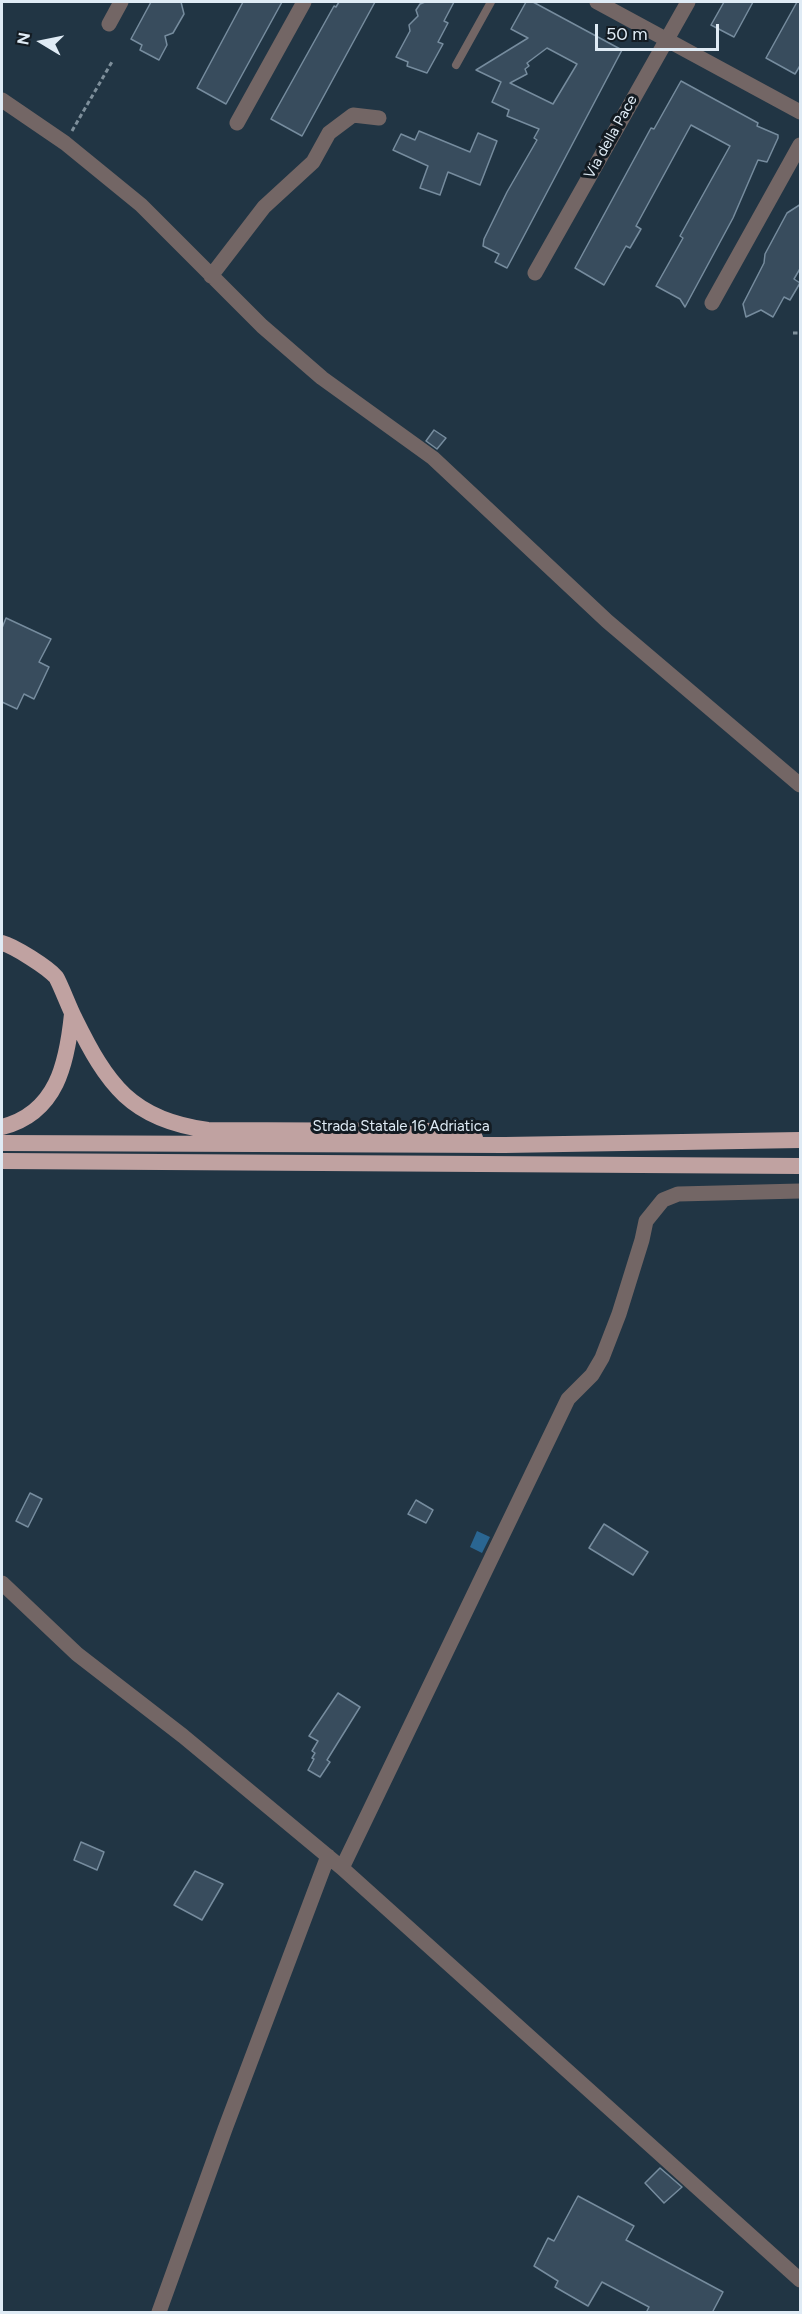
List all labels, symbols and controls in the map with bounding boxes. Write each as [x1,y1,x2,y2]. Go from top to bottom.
north arrow [12,12,72,72]
scale bar [598,12,722,50]
text: 50 m [606,23,648,45]
text: N [13,31,34,47]
street label: Via della Pace [581,92,641,182]
street label: Strada Statale 16 Adriatica [312,1118,490,1136]

